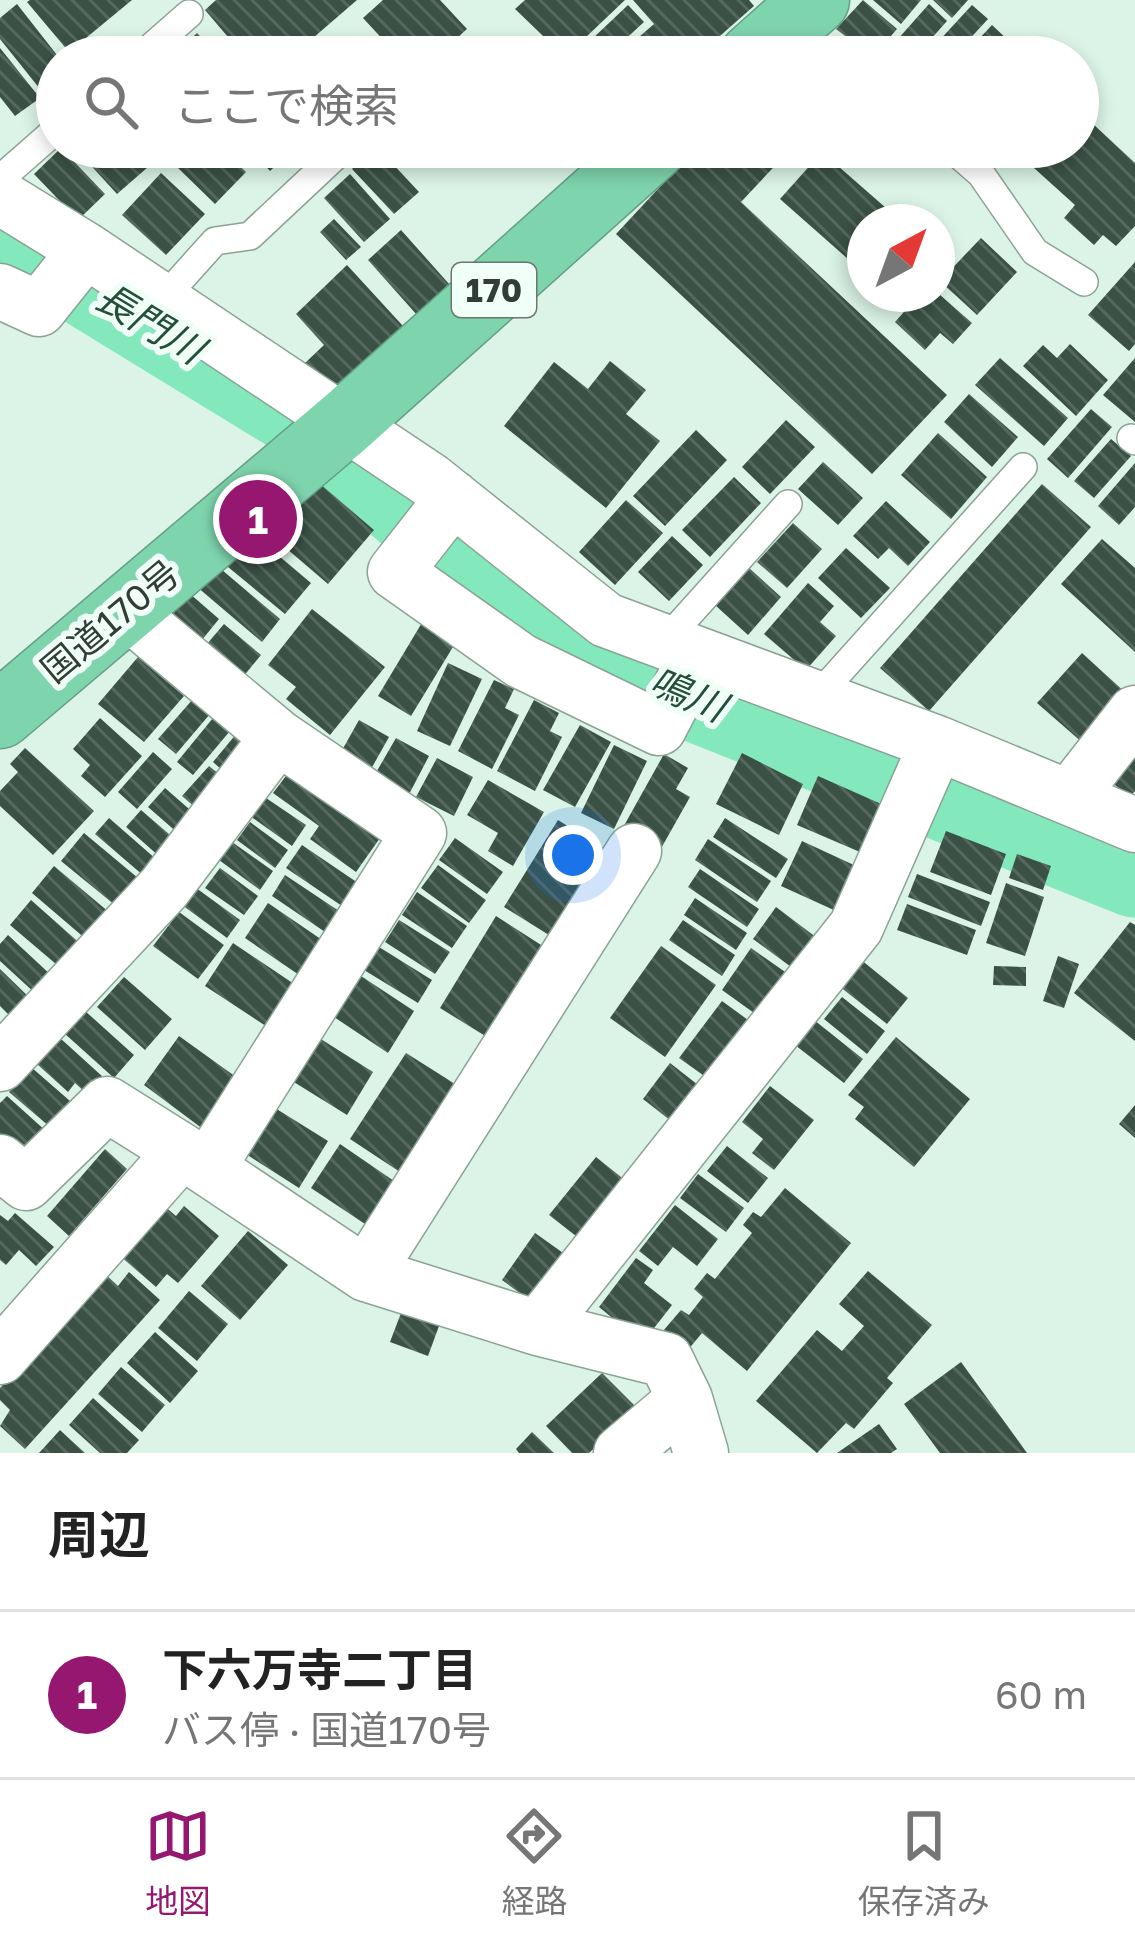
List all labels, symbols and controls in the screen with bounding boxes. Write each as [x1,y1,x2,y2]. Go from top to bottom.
search box [36,36,1099,168]
icon: search [78,69,144,135]
text: ここで検索 [174,78,399,132]
north arrow [847,204,955,312]
road number: 170 [452,263,536,317]
water label: 長門川 [88,272,216,375]
pin: 1 [219,474,297,564]
street label: 国道170号 [32,551,187,691]
water label: 鳴川 [643,657,737,732]
your location [543,825,603,885]
text: 周辺 [48,1503,150,1564]
text: 下六万寺二丁目 [162,1642,477,1696]
text: 1 [77,1671,97,1718]
text: 60 m [995,1671,1087,1718]
text: バス停 · 国道170号 [162,1706,491,1753]
tab: 地図 [145,1803,211,1923]
tab: 経路 [501,1803,567,1923]
tab: 保存済み [858,1803,990,1923]

